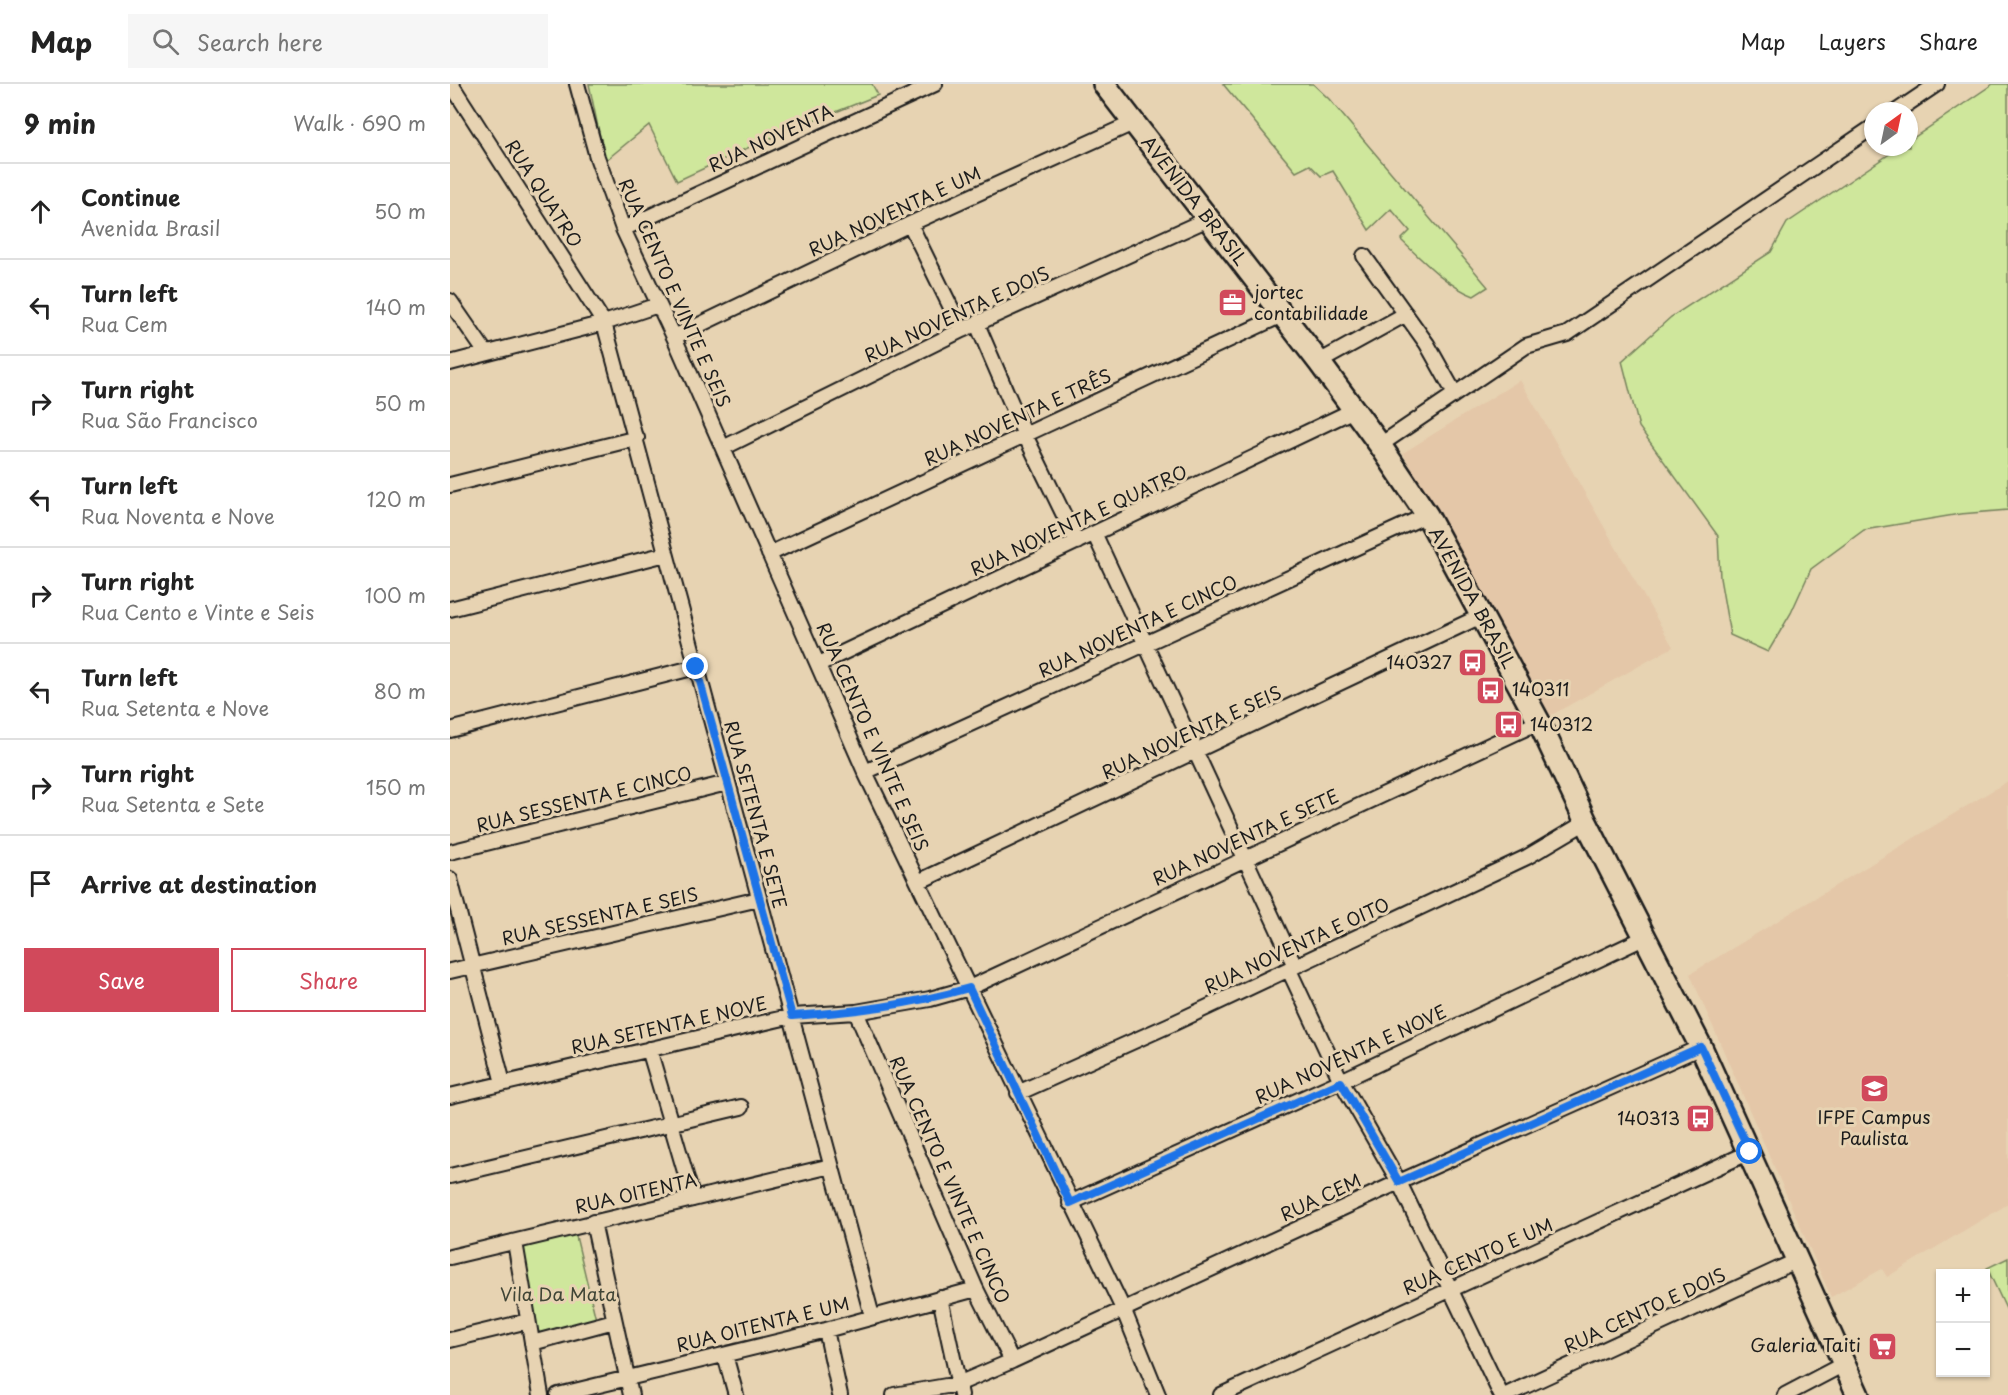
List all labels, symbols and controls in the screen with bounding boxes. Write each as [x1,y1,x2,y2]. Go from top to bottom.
search box [128,14,548,68]
text: Map [30,20,92,63]
icon: search [149,25,182,58]
text: Search here [197,25,323,58]
text: Map [1741,25,1785,57]
text: Layers [1818,25,1886,57]
text: Share [1919,25,1978,57]
street label: RUA NOVENTA [704,97,837,178]
north arrow [1864,102,1918,156]
text: 9 min [24,104,96,143]
text: Walk · 690 m [293,108,426,138]
street label: AVENIDA BRASIL [1136,129,1255,271]
street label: RUA QUATRO [499,134,589,253]
street label: RUA NOVENTA E UM [804,159,985,262]
street label: RUA CENTO E VINTE E SEIS [613,174,738,411]
text: Continue [81,180,180,213]
icon: ahead [24,195,57,228]
text: 50 m [374,196,426,226]
text: Avenida Brasil [81,213,220,243]
street label: RUA NOVENTA E DOIS [859,259,1053,369]
text: Turn left [81,276,178,309]
place label: jortec contabilidade [1252,278,1368,326]
office icon: jortec contabilidade [1217,287,1249,319]
icon: left [24,291,57,324]
text: 140 m [366,292,426,322]
text: Rua Cem [81,309,168,339]
street label: RUA NOVENTA E TRÊS [919,361,1116,472]
text: Turn right [81,372,194,405]
icon: right [24,387,57,420]
text: 50 m [374,388,426,418]
text: Rua São Francisco [81,405,258,435]
street label: RUA NOVENTA E QUATRO [965,457,1191,582]
text: Turn left [81,468,178,501]
icon: left [24,483,57,516]
text: 120 m [367,484,426,514]
text: Rua Noventa e Nove [81,501,275,531]
street label: AVENIDA BRASIL [1423,522,1523,673]
text: Turn right [81,564,194,597]
street label: RUA NOVENTA E CINCO [1033,568,1241,684]
icon: right [24,579,57,612]
text: 100 m [365,580,426,610]
text: Rua Cento e Vinte e Seis [81,597,314,627]
street label: RUA CENTO E VINTE E SEIS [811,618,936,855]
bus stop icon: 140327 [1457,647,1489,679]
place label: 140327 [1386,648,1452,675]
route end [682,653,708,679]
text: Turn left [81,660,178,693]
bus stop icon: 140311 [1475,674,1507,706]
icon: left [24,675,57,708]
place label: 140311 [1512,675,1569,702]
text: 80 m [374,676,426,706]
street label: RUA NOVENTA E SEIS [1097,678,1286,785]
text: Rua Setenta e Nove [81,693,269,723]
bus stop icon: 140312 [1493,709,1525,741]
place label: 140312 [1530,710,1593,737]
street label: RUA SETENTA E SETE [718,717,795,912]
text: Turn right [81,756,194,789]
street label: RUA SESSENTA E CINCO [473,759,694,838]
icon: right [24,771,57,804]
text: 150 m [366,772,426,802]
street label: RUA NOVENTA E SETE [1148,781,1343,892]
text: Rua Setenta e Sete [81,789,264,819]
icon: arrive [24,867,57,900]
text: Arrive at destination [81,867,317,900]
street label: RUA SESSENTA E SEIS [499,880,701,951]
street label: RUA NOVENTA E OITO [1199,890,1393,999]
button: Save [24,948,219,1012]
button: Share [231,948,426,1012]
street label: RUA SETENTA E NOVE [568,989,769,1060]
street label: RUA NOVENTA E NOVE [1250,997,1451,1110]
street label: RUA CENTO E VINTE E CINCO [883,1051,1017,1308]
school or university icon: IFPE Campus Paulista [1858,1073,1890,1105]
bus stop icon: 140313 [1685,1103,1717,1135]
place label: IFPE Campus Paulista [1818,1103,1930,1151]
place label: 140313 [1617,1104,1680,1131]
route start [1736,1138,1762,1164]
street label: RUA OITENTA [572,1165,699,1220]
street label: RUA CEM [1275,1166,1365,1227]
street label: RUA CENTO E UM [1398,1210,1557,1301]
street label: RUA CENTO E DOIS [1559,1260,1730,1359]
map controls [1936,1269,1990,1377]
button: + [1936,1269,1990,1323]
park label: Vila Da Mata [500,1280,616,1307]
street label: RUA OITENTA E UM [673,1289,852,1358]
button: − [1936,1323,1990,1377]
supermarket icon: Galeria Taiti [1866,1330,1898,1362]
place label: Galeria Taiti [1750,1331,1861,1358]

